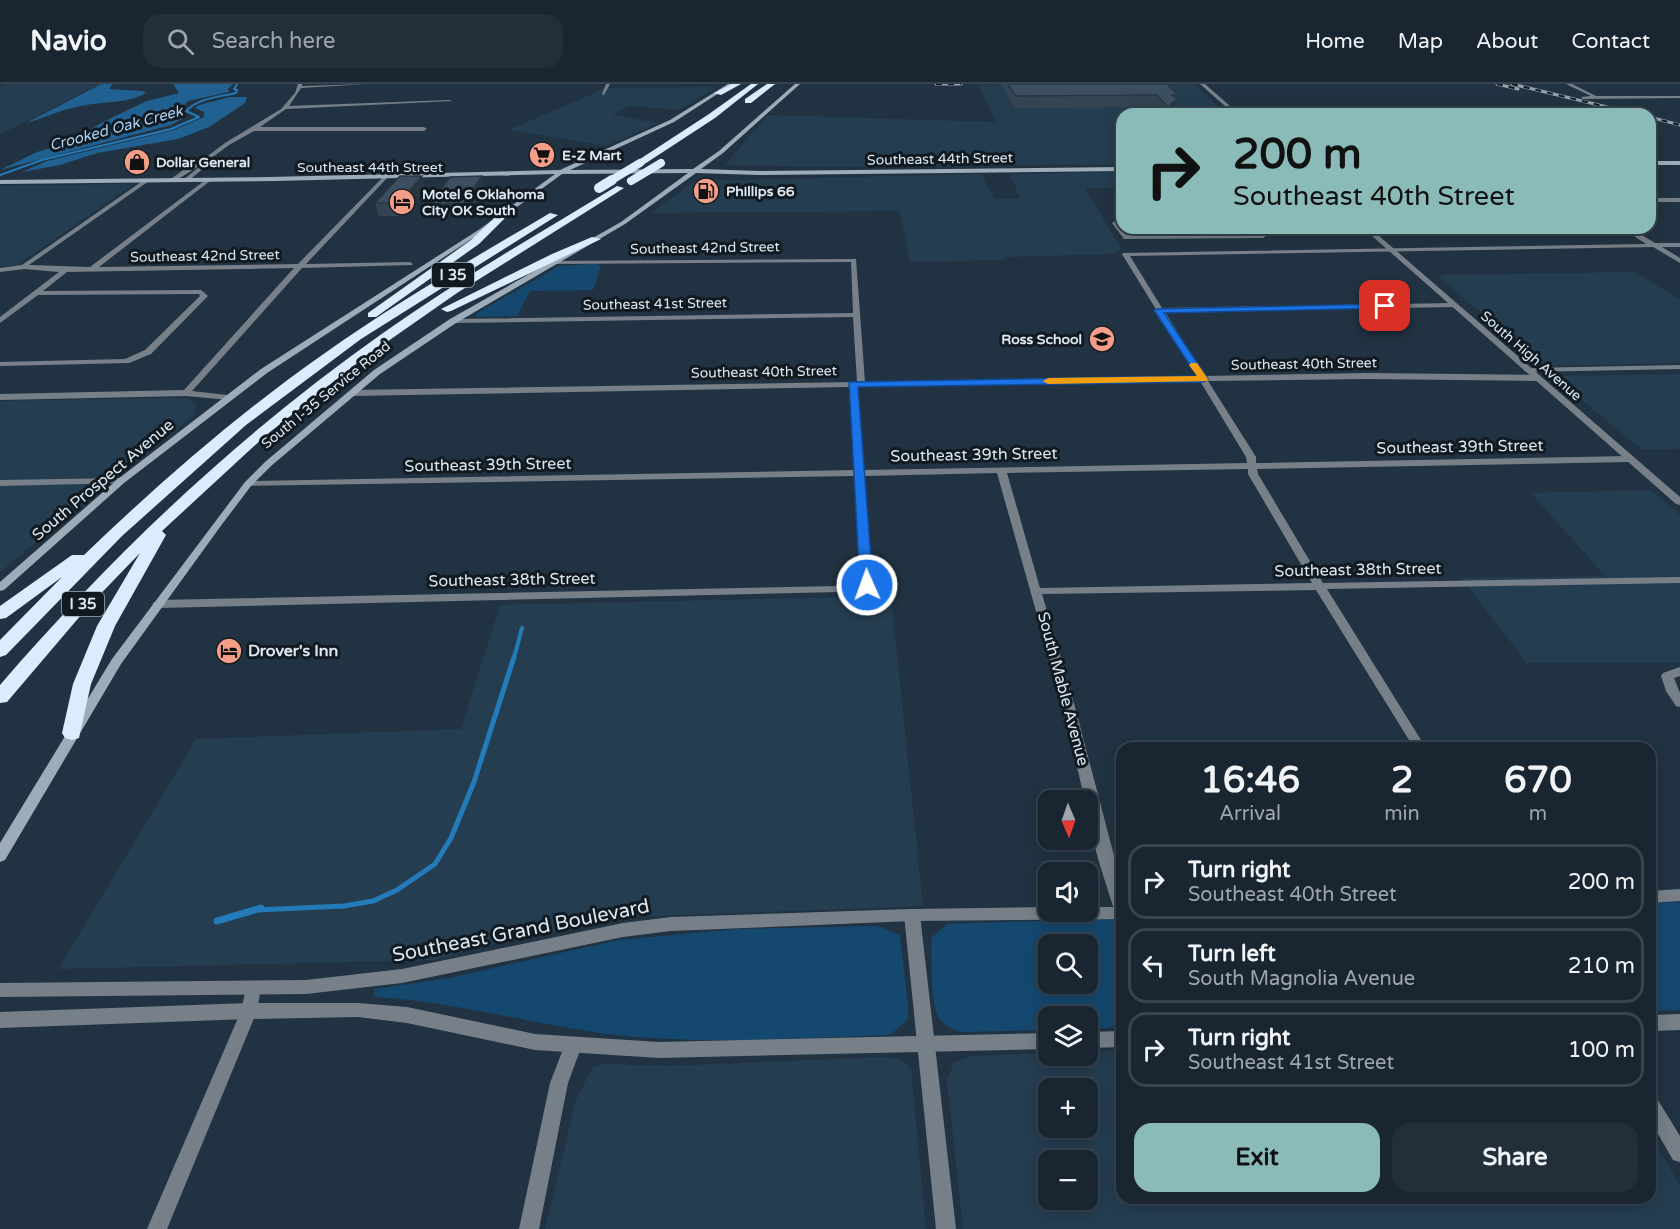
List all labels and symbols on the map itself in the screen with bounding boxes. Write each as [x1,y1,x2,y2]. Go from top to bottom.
water label: Crooked Oak Creek [47,101,186,154]
supermarket icon: E-Z Mart [527,140,557,170]
shop icon: Dollar General [122,147,152,177]
place label: E-Z Mart [562,147,622,164]
street label: Southeast 44th Street [867,149,1014,169]
place label: Dollar General [156,154,250,171]
street label: Southeast 44th Street [297,159,444,176]
fuel station icon: Phillips 66 [691,176,721,206]
place label: Phillips 66 [726,183,795,200]
place label: Motel 6 Oklahoma City OK South [422,186,545,219]
hotel icon: Motel 6 Oklahoma City OK South [387,187,417,217]
street label: Southeast 42nd Street [630,238,781,258]
street label: Southeast 42nd Street [130,246,281,266]
road number: I 35 [432,263,474,287]
pin [1359,280,1410,331]
street label: Southeast 41st Street [583,294,728,314]
street label: South High Avenue [1477,308,1585,405]
school or university icon: Ross School [1087,324,1117,354]
place label: Ross School [1001,331,1082,348]
street label: South I-35 Service Road [258,338,394,452]
street label: Southeast 40th Street [1231,354,1378,374]
street label: Southeast 40th Street [691,362,838,382]
street label: South Prospect Avenue [28,415,178,545]
street label: Southeast 39th Street [1376,436,1544,458]
street label: Southeast 39th Street [890,444,1058,466]
street label: Southeast 39th Street [404,454,572,476]
position arrow [835,553,899,617]
street label: Southeast 38th Street [1274,559,1442,581]
street label: Southeast 38th Street [428,569,596,591]
road number: I 35 [62,592,104,616]
street label: South Mable Avenue [1033,610,1093,768]
hotel icon: Drover's Inn [214,636,244,666]
place label: Drover's Inn [248,641,338,661]
north arrow [1038,790,1098,850]
street label: Southeast Grand Boulevard [390,894,652,968]

